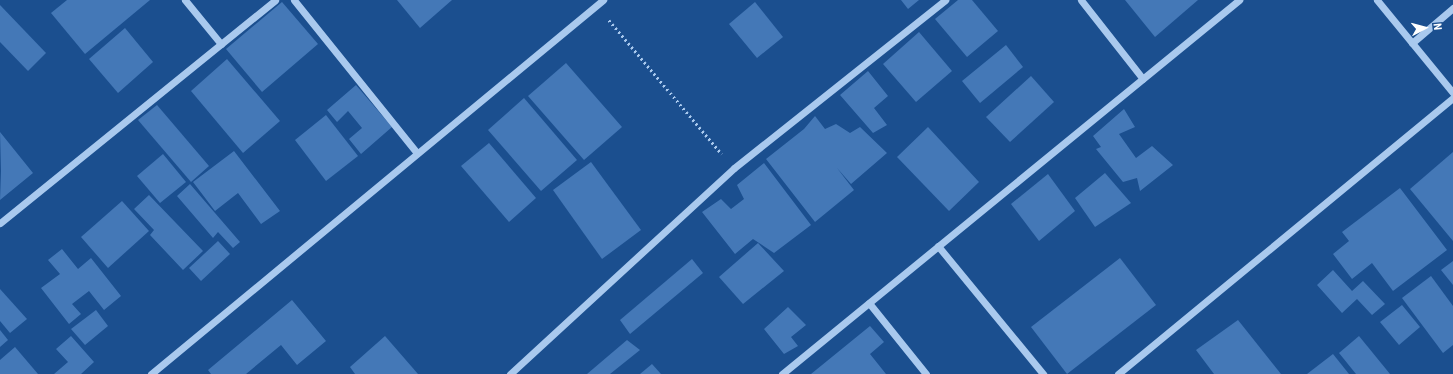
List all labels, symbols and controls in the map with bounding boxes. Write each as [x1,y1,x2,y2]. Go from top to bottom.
north arrow [1405,8,1445,48]
text: N [1431,23,1444,31]

